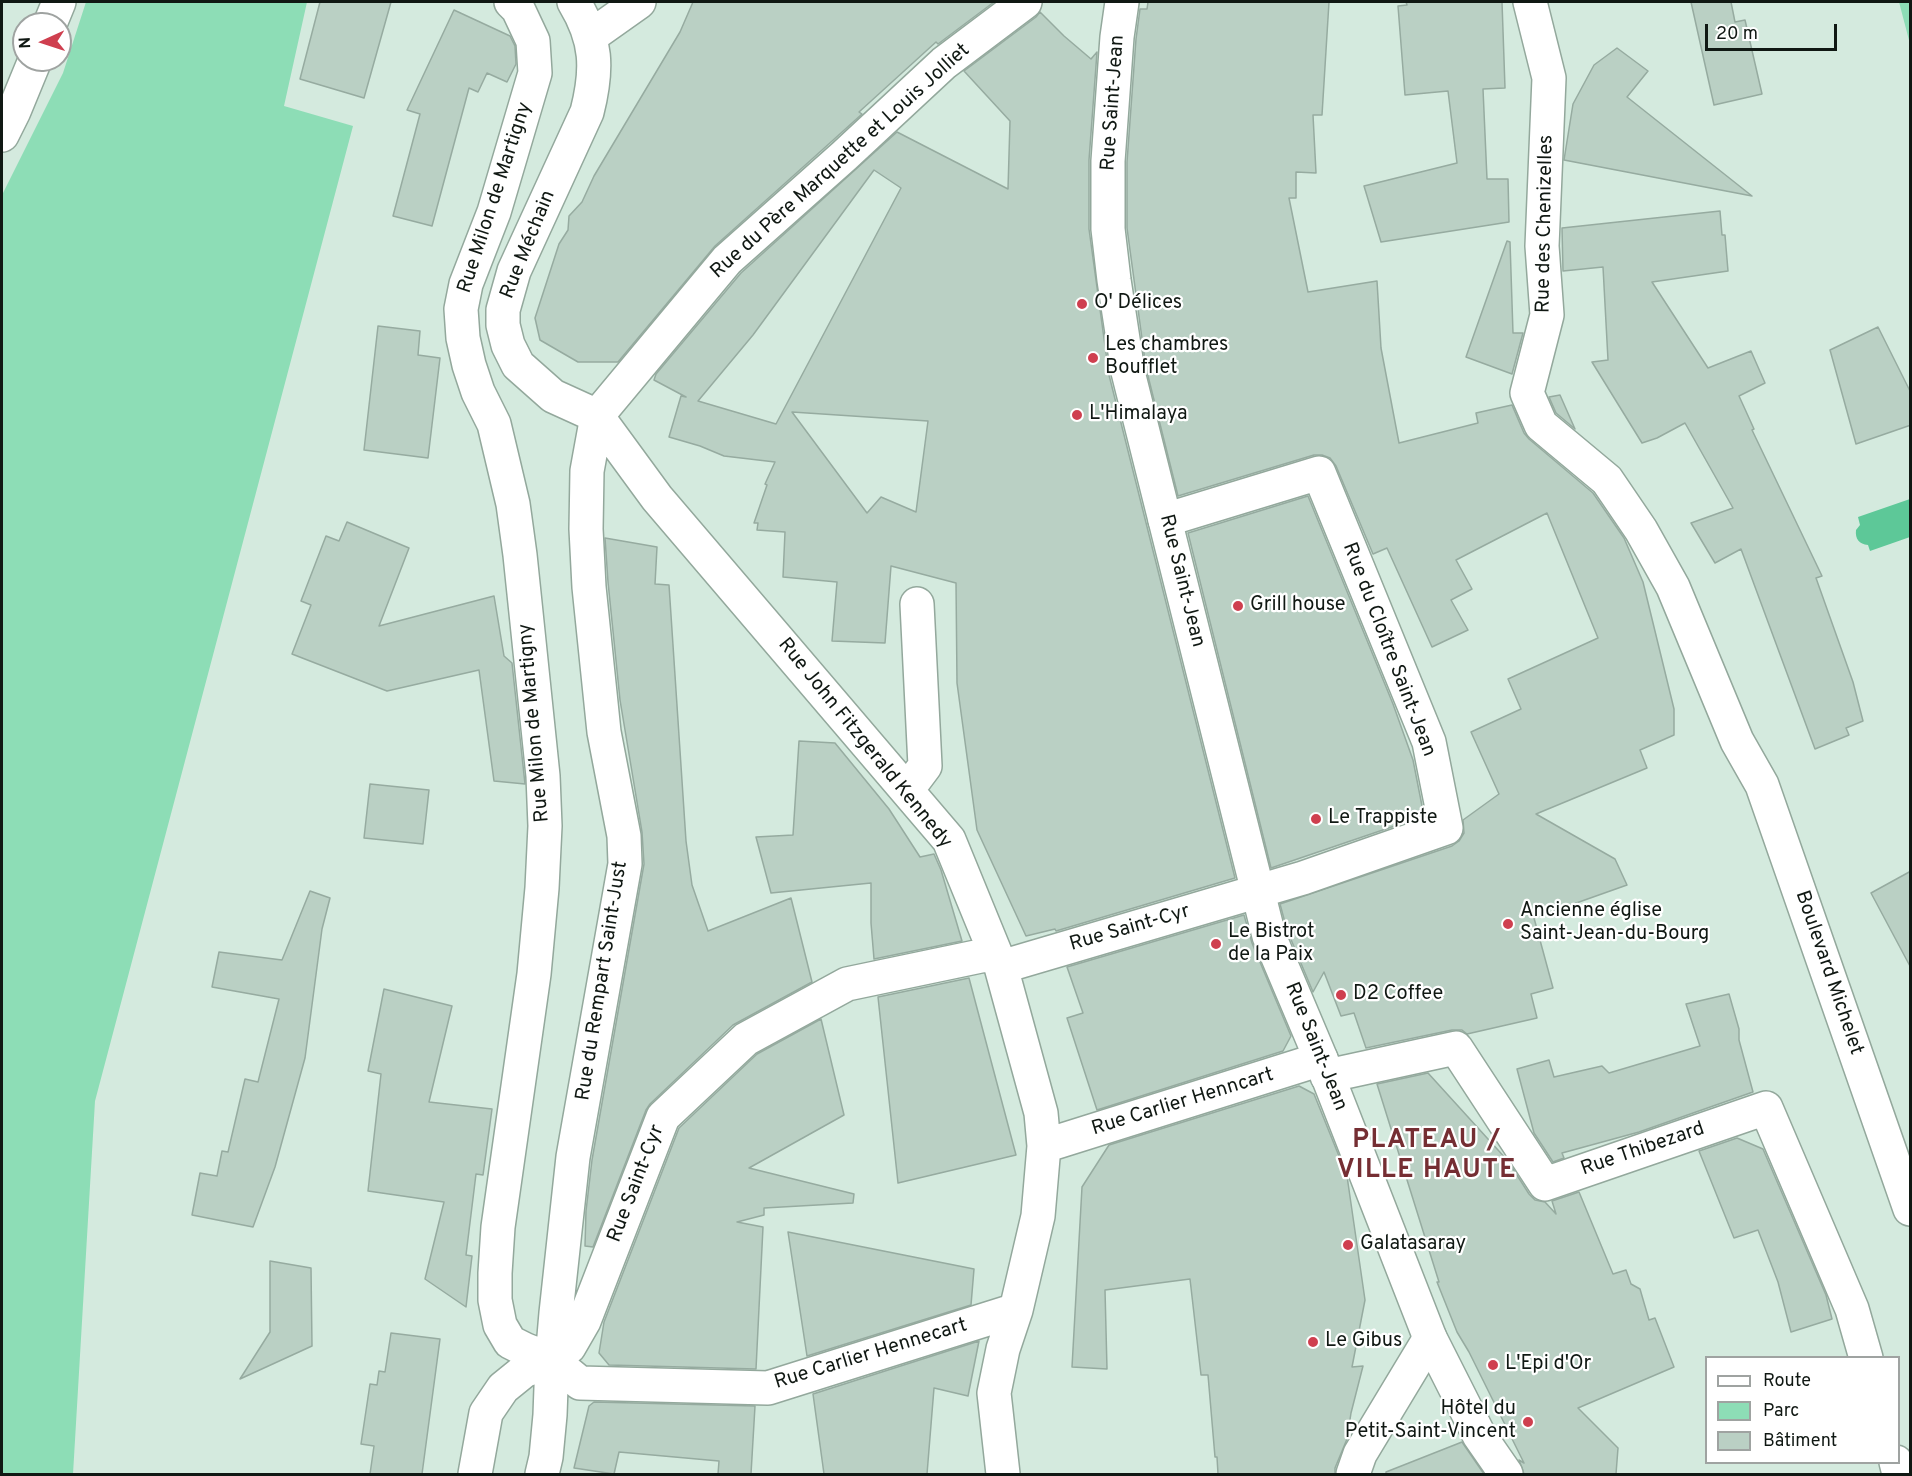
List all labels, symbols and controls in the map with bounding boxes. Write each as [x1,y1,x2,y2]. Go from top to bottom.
north arrow [12,12,72,72]
scale bar [1708,12,1840,50]
text: 20 m [1716,23,1758,46]
street label: Rue Saint-Jean [1097,34,1131,172]
text: N [16,37,36,49]
street label: Rue du Père Marquette et Louis Jolliet [707,39,975,285]
street label: Rue Milon de Martigny [454,99,538,297]
street label: Rue des Chenizelles [1532,135,1560,313]
street label: Rue Méchain [496,187,562,303]
place label: O' Délices [1094,292,1182,316]
marker: O' Délices [1075,297,1089,311]
place label: Les chambres Boufflet [1105,334,1228,381]
marker: Les chambres Boufflet [1086,351,1100,365]
place label: L'Himalaya [1089,403,1188,427]
marker: L'Himalaya [1070,408,1084,422]
street label: Rue Saint-Jean [1153,512,1209,650]
street label: Rue du Cloître Saint-Jean [1336,540,1440,760]
place label: Grill house [1250,594,1346,618]
marker: Grill house [1231,599,1245,613]
street label: Rue Milon de Martigny [514,623,556,823]
street label: Rue John Fitzgerald Kennedy [772,634,956,854]
place label: Le Trappiste [1328,807,1438,831]
marker: Le Trappiste [1309,812,1323,826]
street label: Rue du Rempart Saint-Just [572,859,634,1103]
street label: Boulevard Michelet [1789,888,1867,1058]
street label: Rue Saint-Cyr [1067,900,1193,958]
place label: Ancienne église Saint-Jean-du-Bourg [1520,900,1709,947]
marker: Ancienne église Saint-Jean-du-Bourg [1501,917,1515,931]
place label: Le Bistrot de la Paix [1228,921,1315,968]
marker: Le Bistrot de la Paix [1209,937,1223,951]
street label: Rue Saint-Jean [1278,979,1352,1115]
place label: D2 Coffee [1353,983,1443,1007]
marker: D2 Coffee [1334,988,1348,1002]
street label: Rue Carlier Henncart [1089,1064,1277,1142]
street label: Rue Thibezard [1578,1118,1708,1182]
street label: Rue Saint-Cyr [604,1122,670,1246]
district label: PLATEAU / VILLE HAUTE [1337,1126,1517,1188]
place label: Galatasaray [1360,1233,1466,1257]
marker: Galatasaray [1341,1238,1355,1252]
street label: Rue Carlier Hennecart [772,1314,970,1396]
place label: Le Gibus [1325,1330,1402,1354]
marker: Le Gibus [1306,1335,1320,1349]
place label: L'Epi d'Or [1505,1353,1591,1377]
legend [1705,1356,1900,1464]
marker: L'Epi d'Or [1486,1358,1500,1372]
text: Route [1763,1370,1811,1393]
place label: Hôtel du Petit-Saint-Vincent [1345,1398,1516,1445]
text: Parc [1763,1400,1799,1423]
marker: Hôtel du Petit-Saint-Vincent [1521,1415,1535,1429]
text: Bâtiment [1763,1430,1837,1453]

